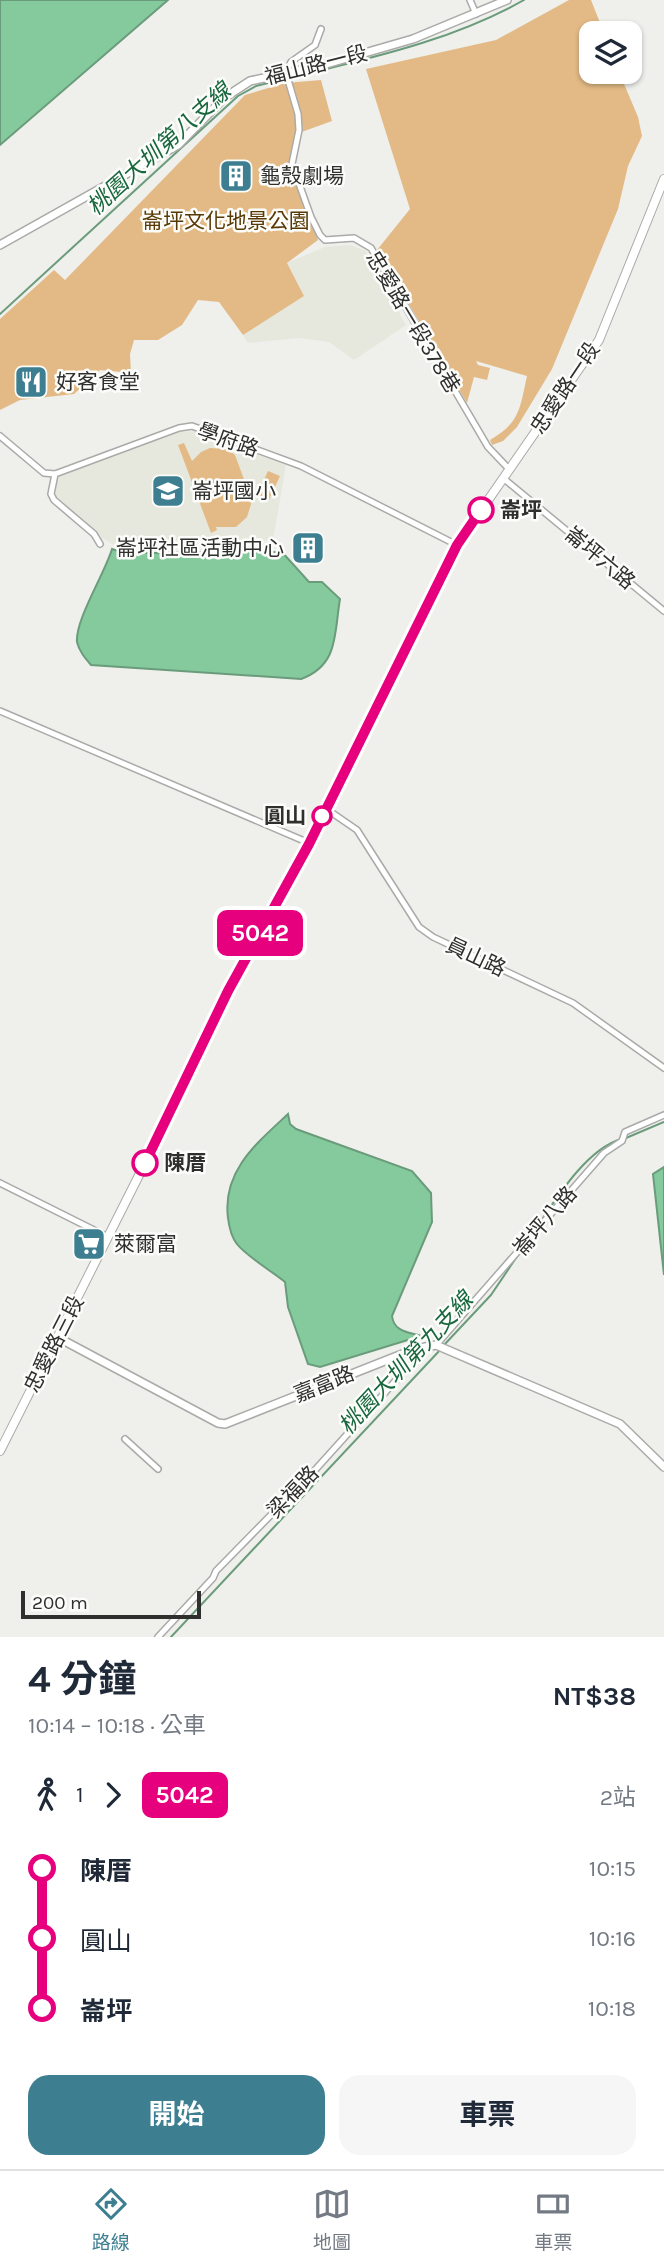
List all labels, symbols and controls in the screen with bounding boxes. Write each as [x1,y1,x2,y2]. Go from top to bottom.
map controls [579,21,642,84]
button: layers [579,21,642,84]
street label: 福山路一段 [262,41,370,89]
water label: 桃園大圳第八支線 [82,75,239,221]
building icon: 龜殼劇場 [217,157,255,195]
place label: 龜殼劇場 [260,164,344,188]
park label: 崙坪文化地景公園 [142,209,310,233]
street label: 忠愛路一段378巷 [361,247,465,397]
street label: 忠愛路一段 [526,338,604,438]
restaurant icon: 好客食堂 [12,363,50,401]
place label: 好客食堂 [56,370,140,394]
street label: 學府路 [194,418,262,462]
school or university icon: 崙坪國小 [149,472,187,510]
place label: 崙坪國小 [192,479,276,503]
marker: 崙坪 [468,497,494,523]
place label: 崙坪 [500,498,542,522]
street label: 崙坪六路 [560,522,640,594]
building icon: 崙坪社區活動中心 [289,529,327,567]
place label: 崙坪社區活動中心 [116,536,284,560]
place label: 圓山 [264,804,306,828]
marker: 圓山 [312,806,332,826]
line badge: 5042 [211,910,309,956]
text: 5042 [231,919,289,947]
street label: 員山路 [442,933,510,981]
marker: 陳厝 [132,1150,158,1176]
place label: 陳厝 [164,1151,206,1175]
street label: 崙坪八路 [508,1181,582,1261]
supermarket icon: 萊爾富 [70,1225,108,1263]
place label: 萊爾富 [114,1232,177,1256]
water label: 桃園大圳第九支線 [333,1284,481,1439]
street label: 忠愛路三段 [19,1292,89,1396]
street label: 嘉富路 [290,1361,358,1407]
street label: 梁福路 [262,1461,324,1523]
scale bar [21,1588,201,1620]
text: 200 m [32,1592,88,1614]
text: 4 分鐘 [28,1657,136,1702]
text: NT$38 [553,1681,636,1712]
text: 10:14 – 10:18 · 公車 [28,1712,206,1739]
icon: walk [28,1776,66,1814]
icon: forward [94,1776,132,1814]
text: 1 [76,1781,84,1808]
text: 5042 [156,1781,214,1809]
text: 2站 [600,1784,636,1811]
text: 10:15 [589,1855,636,1882]
text: 陳厝 [80,1856,132,1887]
text: 10:16 [589,1925,636,1952]
text: 圓山 [80,1926,132,1957]
text: 10:18 [588,1995,636,2022]
text: 崙坪 [80,1996,132,2027]
button: 開始 [28,2075,325,2155]
button: 車票 [339,2075,636,2155]
tab: 路線 [92,2185,130,2254]
tab: 地圖 [313,2185,351,2254]
tab: 車票 [534,2185,572,2254]

